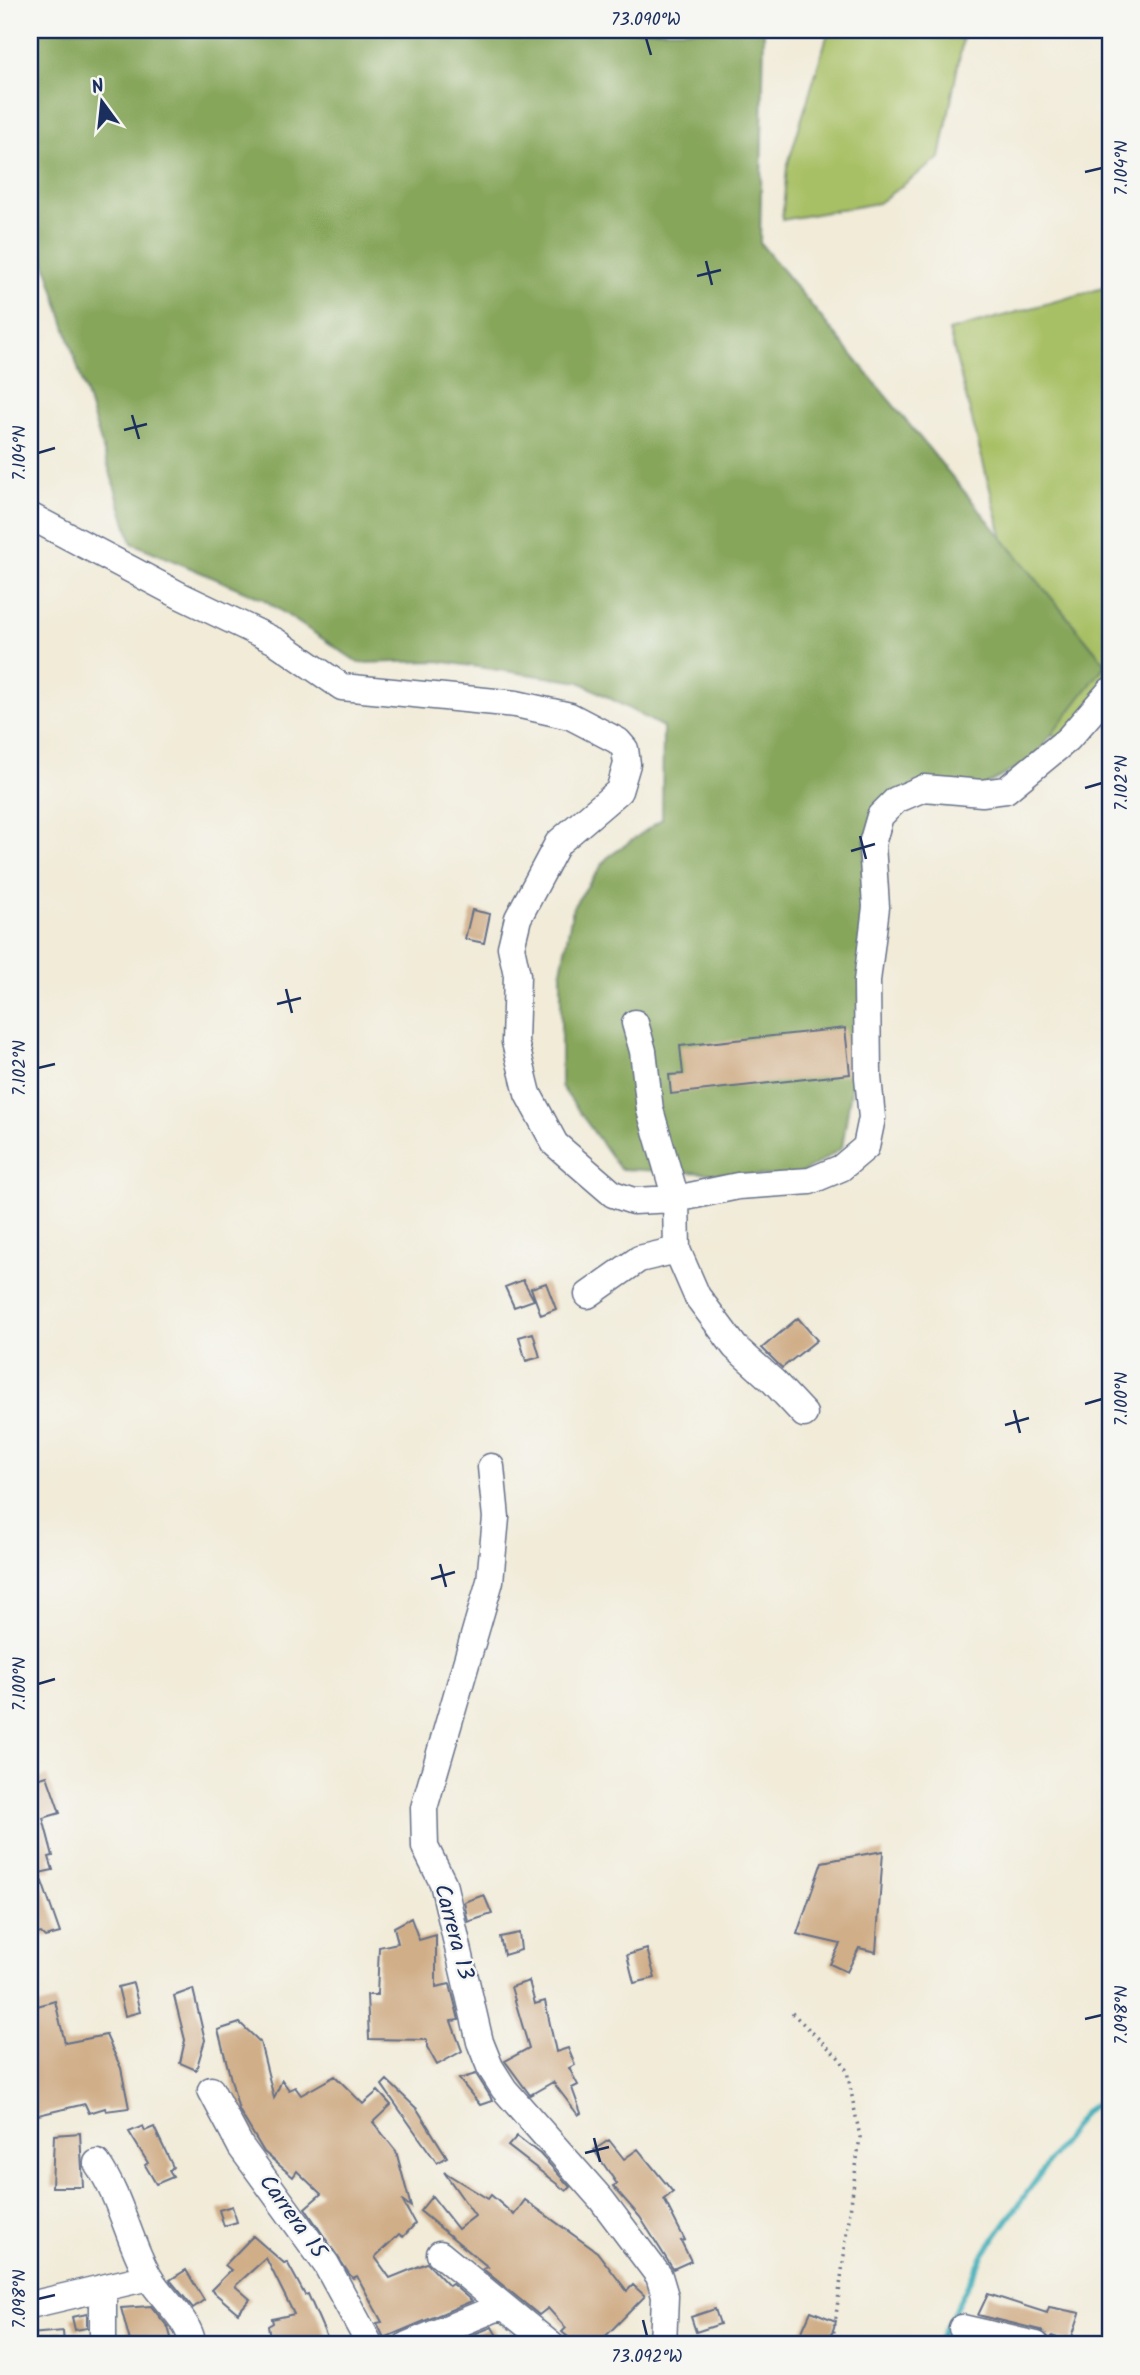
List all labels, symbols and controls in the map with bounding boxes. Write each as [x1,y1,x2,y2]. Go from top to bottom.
text: 73.090°W [611,6,681,35]
north arrow [66,66,136,136]
text: N [88,71,108,104]
text: 7.104°N [1108,140,1137,196]
text: 7.104°N [6,425,35,481]
text: 7.102°N [1108,755,1137,811]
text: 7.102°N [6,1040,35,1096]
text: 7.100°N [1108,1372,1137,1426]
text: 7.100°N [6,1657,35,1711]
street label: Carrera 13 [423,1880,483,1984]
text: 7.098°N [1108,1985,1137,2045]
street label: Carrera 15 [249,2167,336,2268]
text: 7.098°N [6,2269,35,2329]
text: 73.092°W [611,2343,683,2372]

